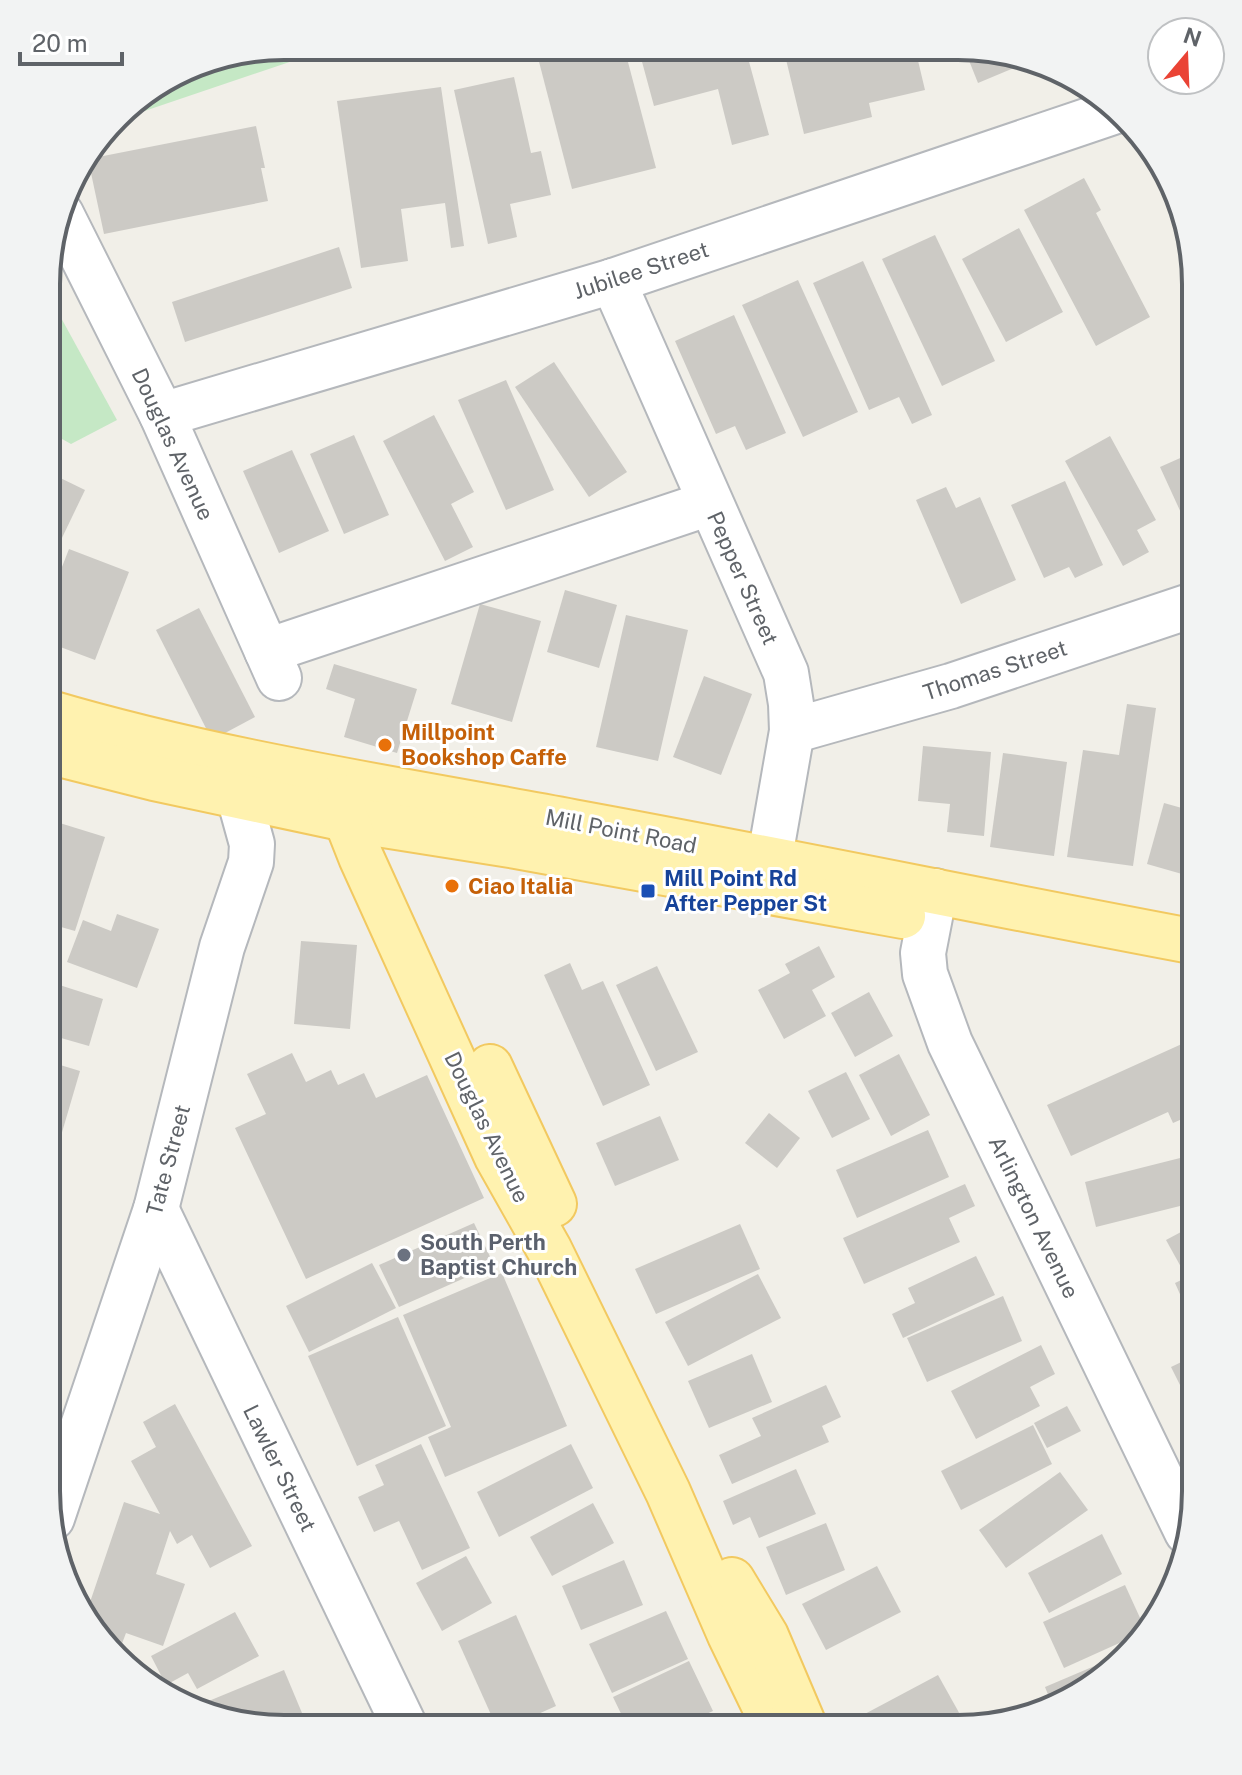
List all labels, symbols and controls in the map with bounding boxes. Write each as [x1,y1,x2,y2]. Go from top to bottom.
scale bar [20,16,122,66]
north arrow [1146,16,1226,96]
text: N [1180,22,1205,52]
text: 20 m [32,29,88,57]
street label: Jubilee Street [570,236,712,304]
street label: Douglas Avenue [126,364,220,524]
street label: Pepper Street [702,507,784,649]
street label: Thomas Street [920,634,1070,706]
place label: Millpoint Bookshop Caffe [401,719,567,770]
marker: Millpoint Bookshop Caffe [376,736,394,754]
street label: Mill Point Road [543,804,699,858]
place label: Mill Point Rd After Pepper St [664,865,827,916]
place label: Ciao Italia [468,873,573,899]
marker: Ciao Italia [443,877,461,895]
marker: Mill Point Rd After Pepper St [639,882,657,900]
street label: Douglas Avenue [439,1047,535,1207]
street label: Tate Street [141,1102,195,1218]
street label: Arlington Avenue [983,1132,1085,1302]
place label: South Perth Baptist Church [420,1229,577,1280]
marker: South Perth Baptist Church [395,1246,413,1264]
street label: Lawler Street [238,1400,322,1536]

